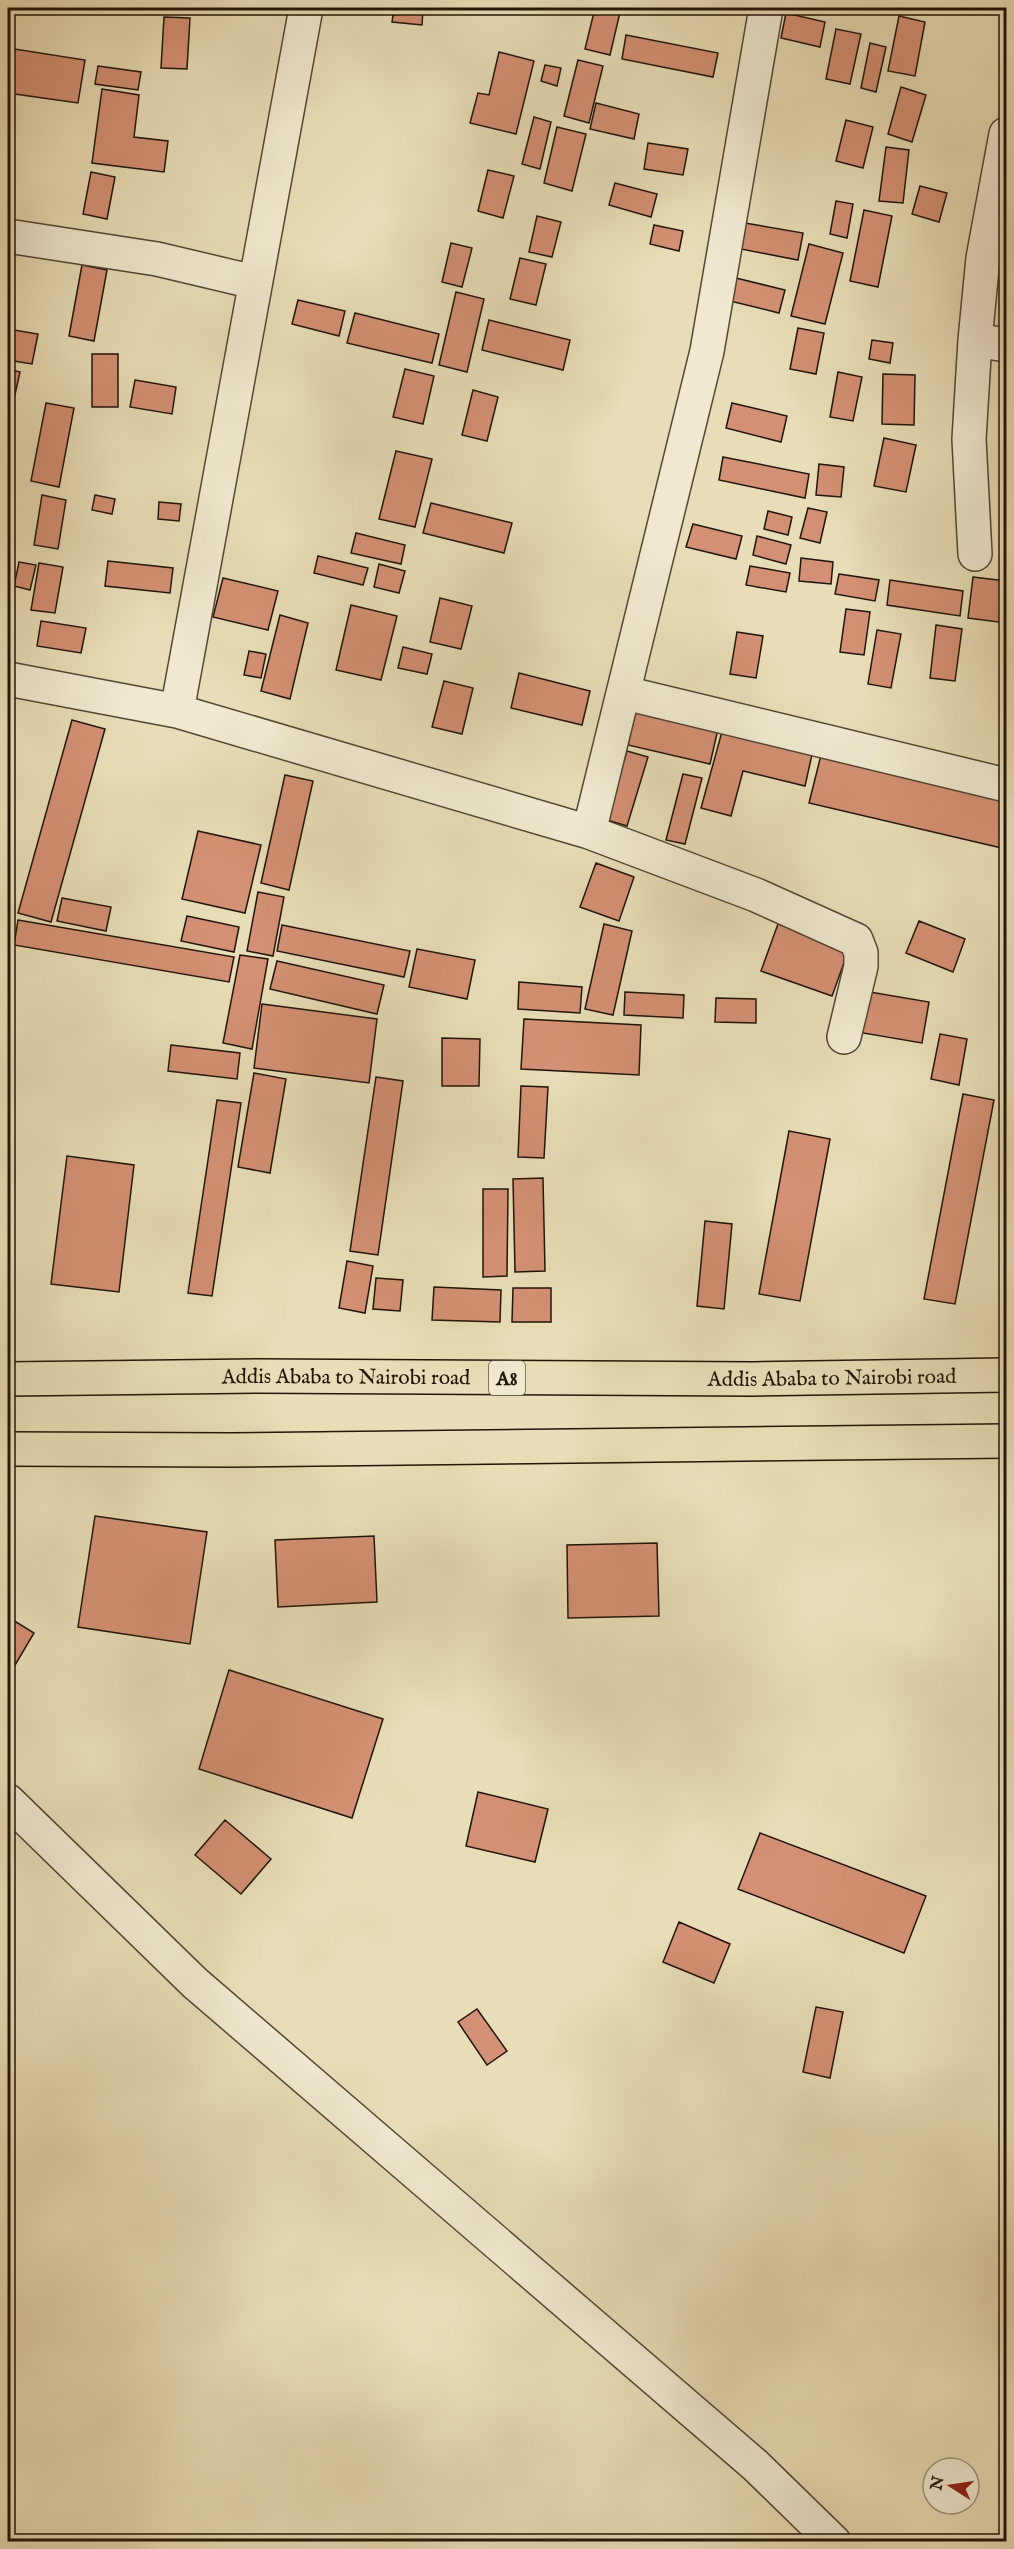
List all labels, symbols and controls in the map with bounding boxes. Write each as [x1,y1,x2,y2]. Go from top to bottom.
road number: A8 [489,1361,525,1395]
street label: Addis Ababa to Nairobi road [220,1364,471,1392]
street label: Addis Ababa to Nairobi road [707,1364,957,1394]
north arrow [921,2456,981,2516]
text: N [927,2474,950,2493]

